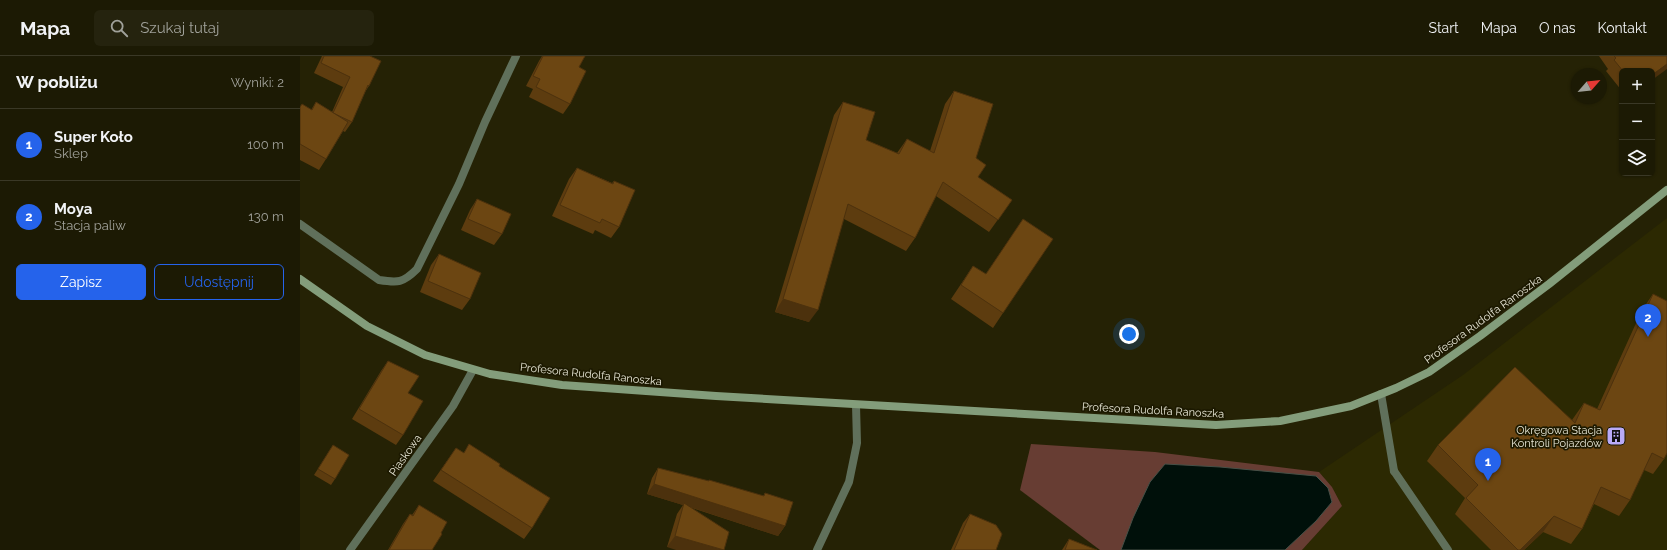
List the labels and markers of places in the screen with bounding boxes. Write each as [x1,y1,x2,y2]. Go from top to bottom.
pin: 2 [1635,304,1661,337]
place label: Okręgowa Stacja Kontroli Pojazdów [1511,424,1602,450]
building icon: Okręgowa Stacja Kontroli Pojazdów [1605,425,1627,447]
pin: 1 [1475,448,1501,481]

